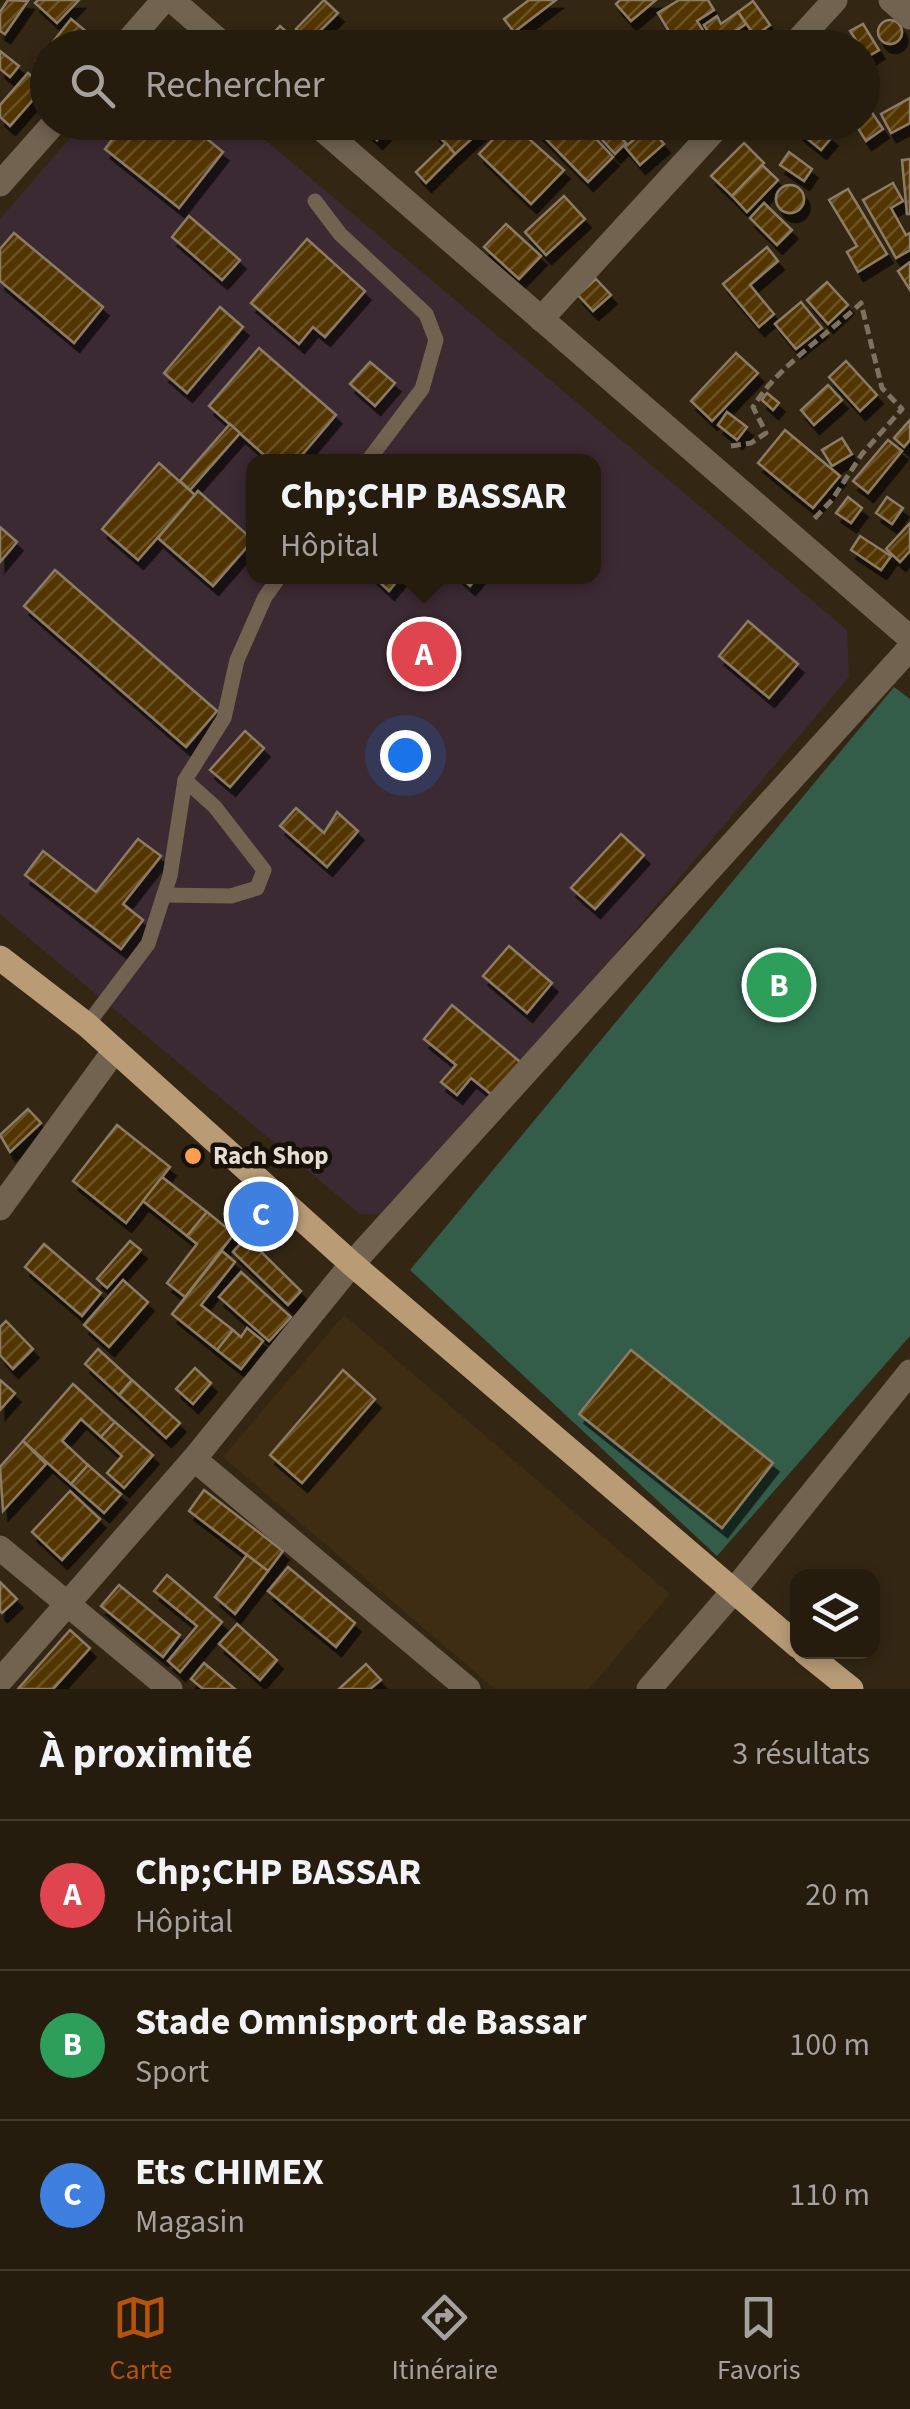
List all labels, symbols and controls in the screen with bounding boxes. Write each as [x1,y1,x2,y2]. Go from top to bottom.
search box [30,30,880,140]
icon: search [65,58,120,113]
text: Rechercher [145,58,325,112]
popup [246,454,601,584]
text: Chp;CHP BASSAR [280,469,567,523]
text: Hôpital [280,523,379,569]
pin: A [392,616,456,692]
your location [380,730,431,781]
pin: B [746,948,812,1022]
place label: Rach Shop [213,1138,329,1174]
marker: Rach Shop [182,1145,204,1167]
pin: C [228,1176,294,1252]
map controls [790,1569,880,1659]
button: layers [790,1569,880,1659]
text: À proximité [40,1724,253,1784]
text: 3 résultats [732,1731,870,1777]
text: Chp;CHP BASSAR [135,1845,421,1899]
text: A [63,1872,82,1918]
text: 20 m [805,1872,870,1918]
text: Hôpital [135,1899,233,1945]
text: Stade Omnisport de Bassar [135,1995,587,2049]
text: B [63,2022,82,2068]
text: 100 m [789,2022,870,2068]
text: Sport [135,2049,209,2095]
text: Ets CHIMEX [135,2145,324,2199]
text: C [63,2172,82,2218]
text: 110 m [789,2172,870,2218]
text: Magasin [135,2199,245,2245]
tab: Carte [110,2290,172,2390]
tab: Itinéraire [391,2290,498,2390]
tab: Favoris [717,2290,800,2390]

